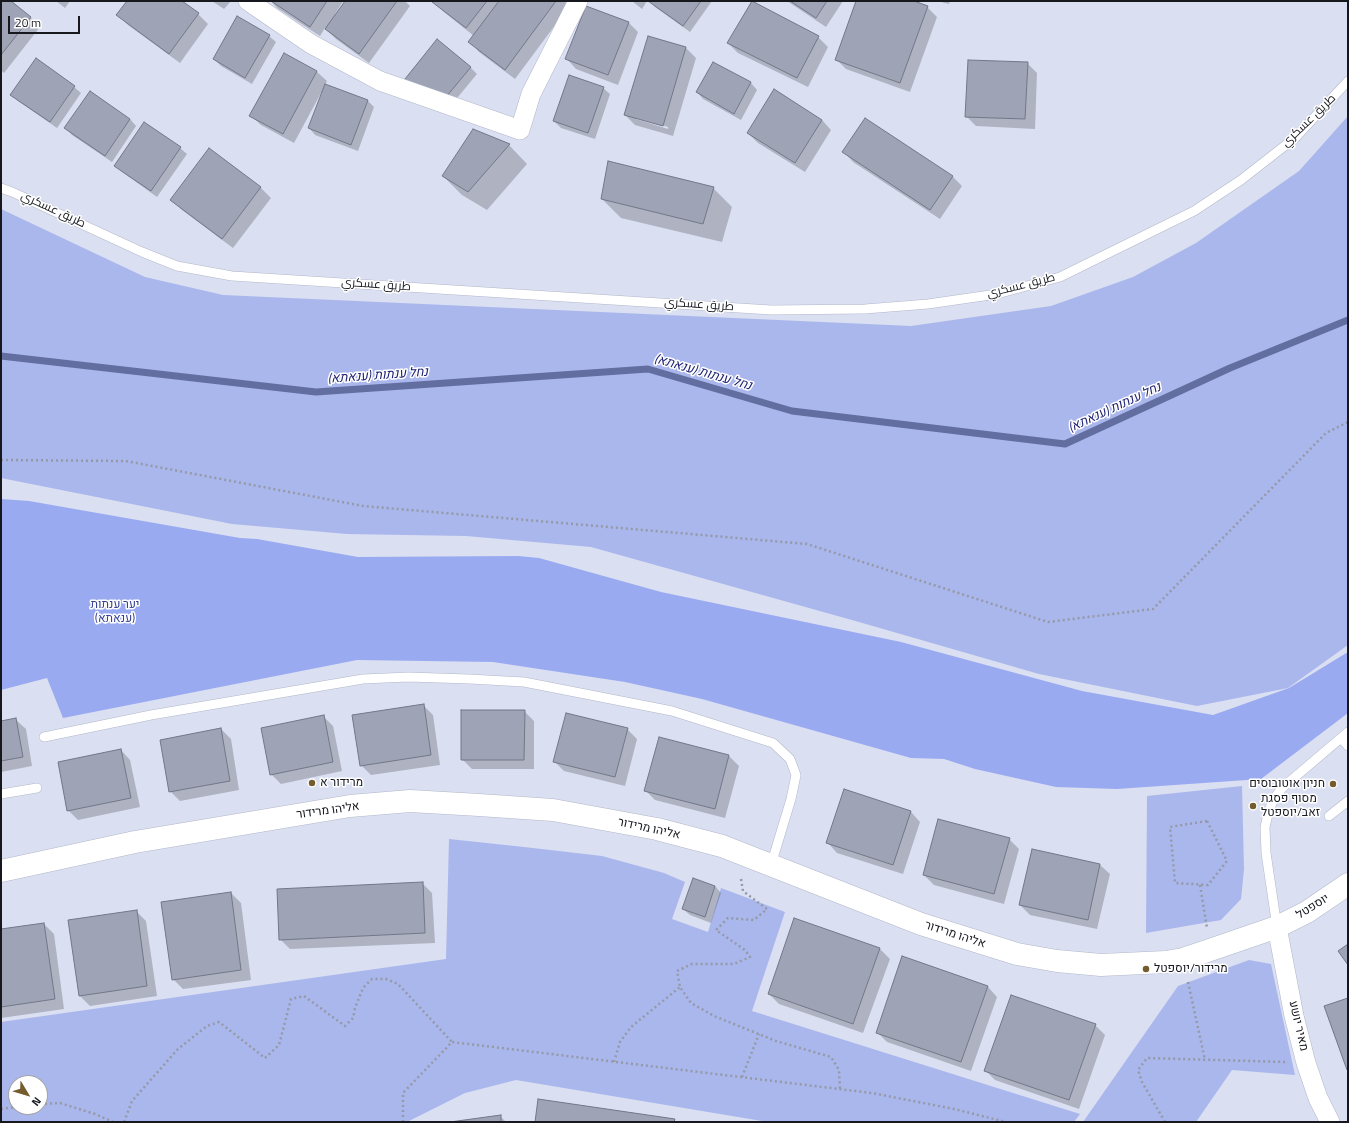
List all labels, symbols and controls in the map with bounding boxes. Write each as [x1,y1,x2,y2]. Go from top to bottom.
scale bar [10,8,82,34]
text: 20 m [15,13,41,32]
street label: طريق عسكري [1279,92,1339,150]
street label: طريق عسكري [18,189,88,231]
street label: طريق عسكري [985,271,1057,301]
street label: طريق عسكري [341,275,411,295]
street label: طريق عسكري [664,295,734,315]
water label: נחל ענתות (ענאתא) [653,352,753,394]
water label: נחל ענתות (ענאתא) [327,365,429,387]
water label: נחל ענתות (ענאתא) [1066,380,1164,436]
park label: יער ענתות (ענאתא) [91,598,139,626]
place label: מרידור א [320,776,363,790]
place label: חניון אוטובוסים [1249,777,1325,791]
marker: מרידור א [307,778,317,788]
marker: חניון אוטובוסים [1328,779,1338,789]
place label: מסוף פסגת זאב/יוספטל [1261,792,1320,820]
street label: אליהו מרידור [296,799,360,823]
marker: מסוף פסגת זאב/יוספטל [1248,801,1258,811]
street label: אליהו מרידור [616,815,682,843]
street label: יוספטל [1294,891,1332,923]
street label: אליהו מרידור [923,918,987,952]
place label: מרידור/יוספטל [1154,962,1228,976]
marker: מרידור/יוספטל [1141,964,1151,974]
street label: מאיר יושע [1285,999,1311,1053]
north arrow [8,1075,48,1115]
text: N [28,1094,45,1110]

